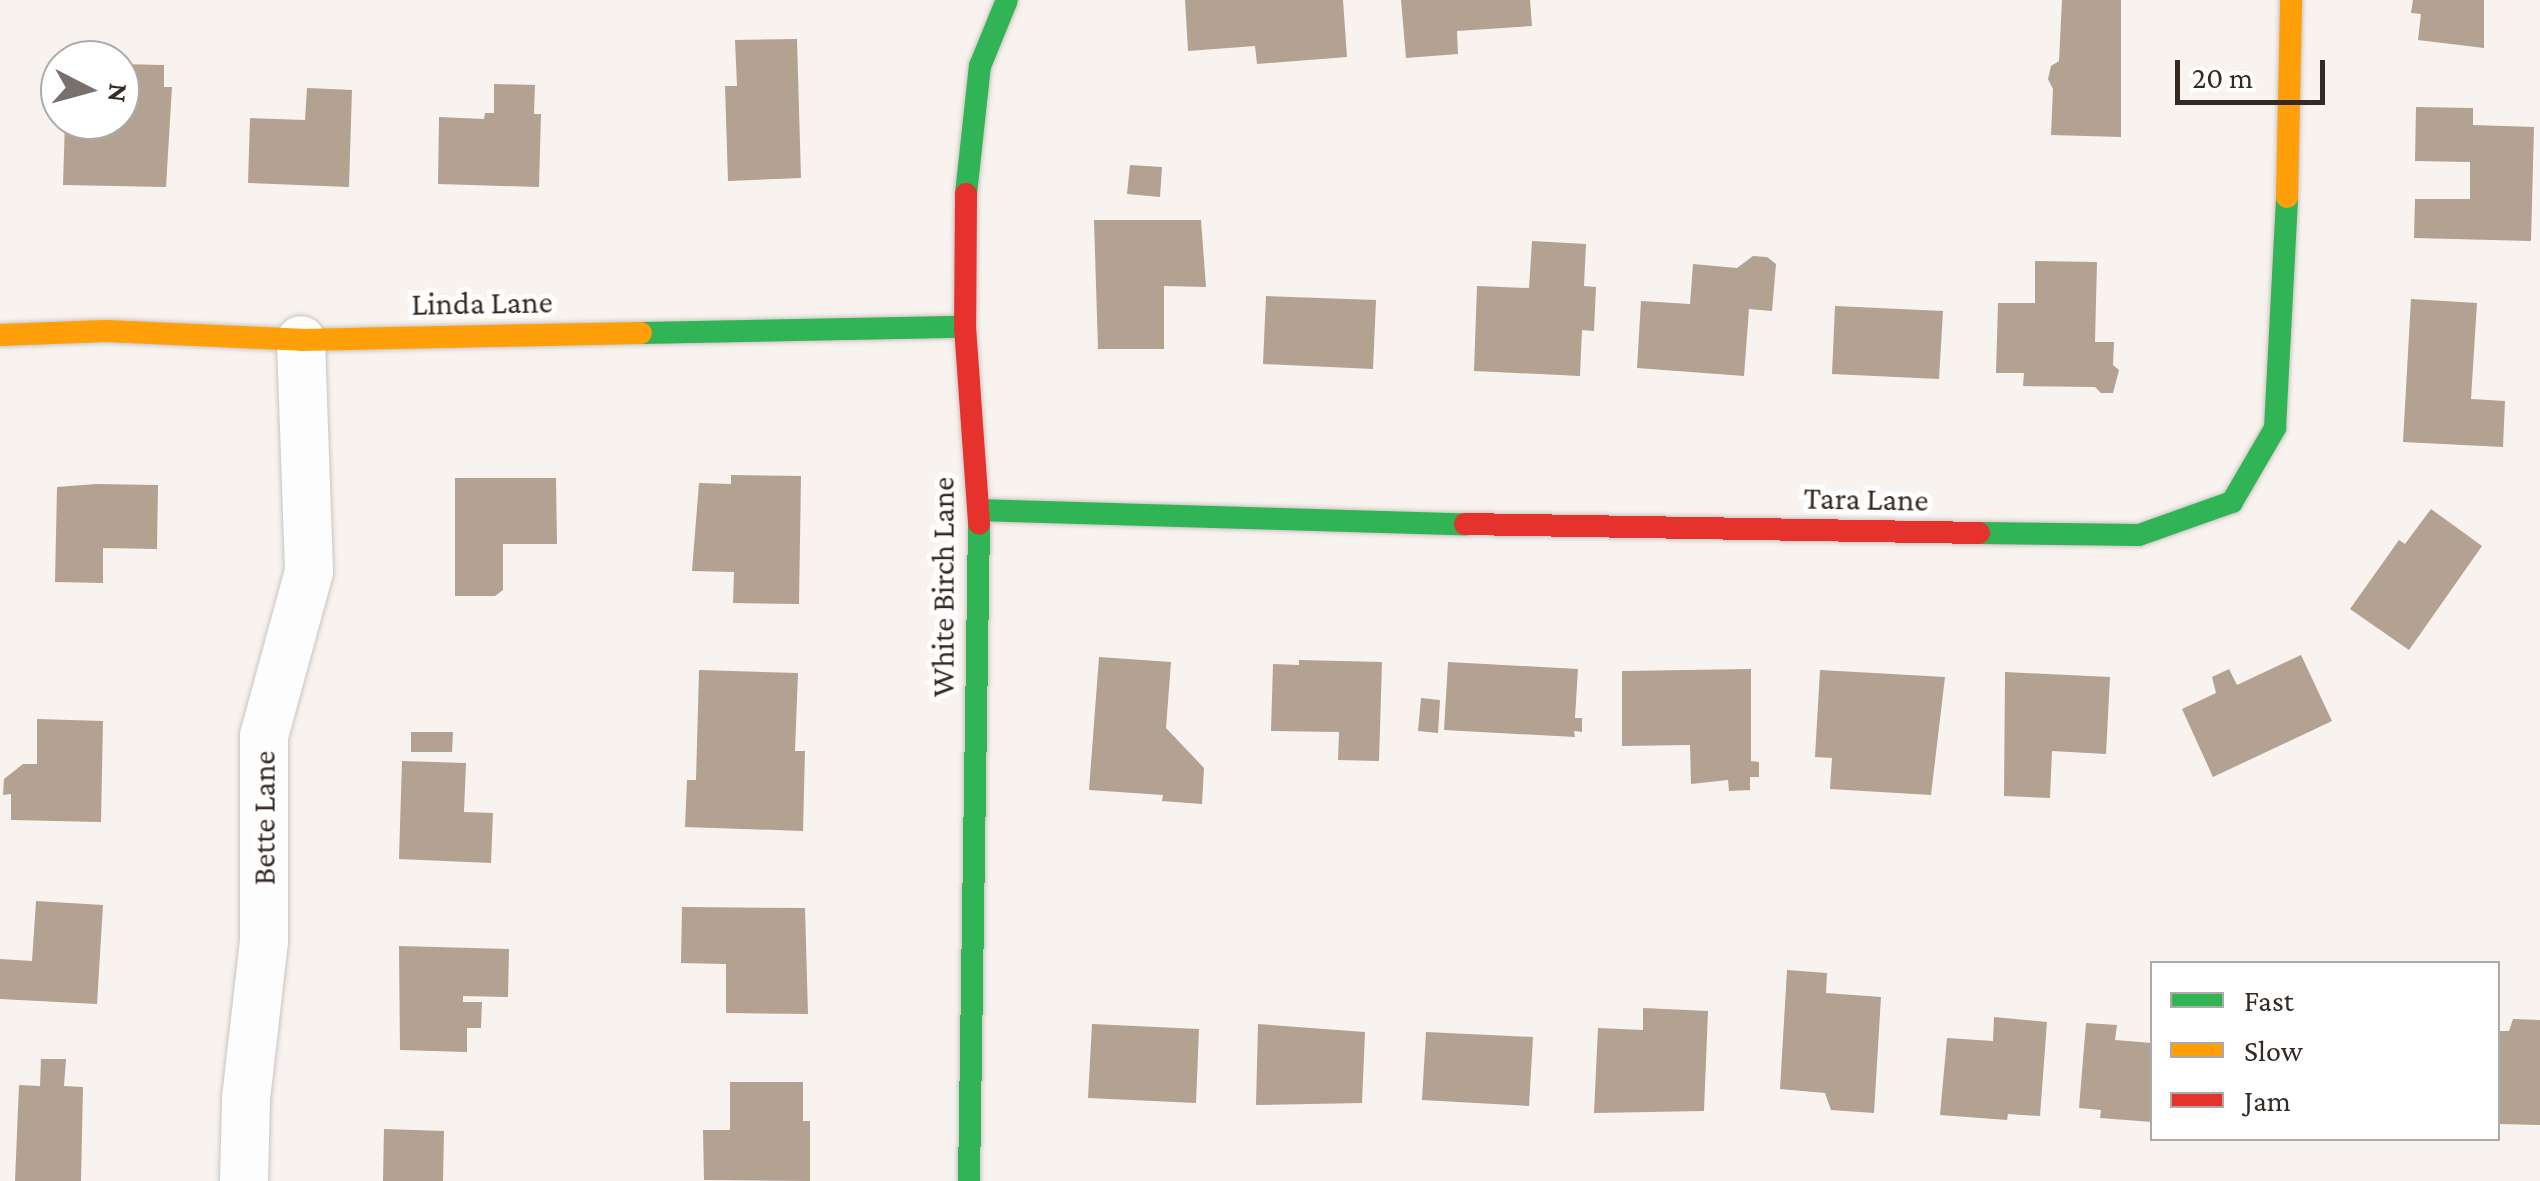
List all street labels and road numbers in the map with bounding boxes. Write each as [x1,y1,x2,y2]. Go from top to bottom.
street label: Linda Lane [411,283,553,323]
street label: White Birch Lane [924,477,962,697]
street label: Tara Lane [1803,479,1929,519]
street label: Bette Lane [245,751,283,885]

